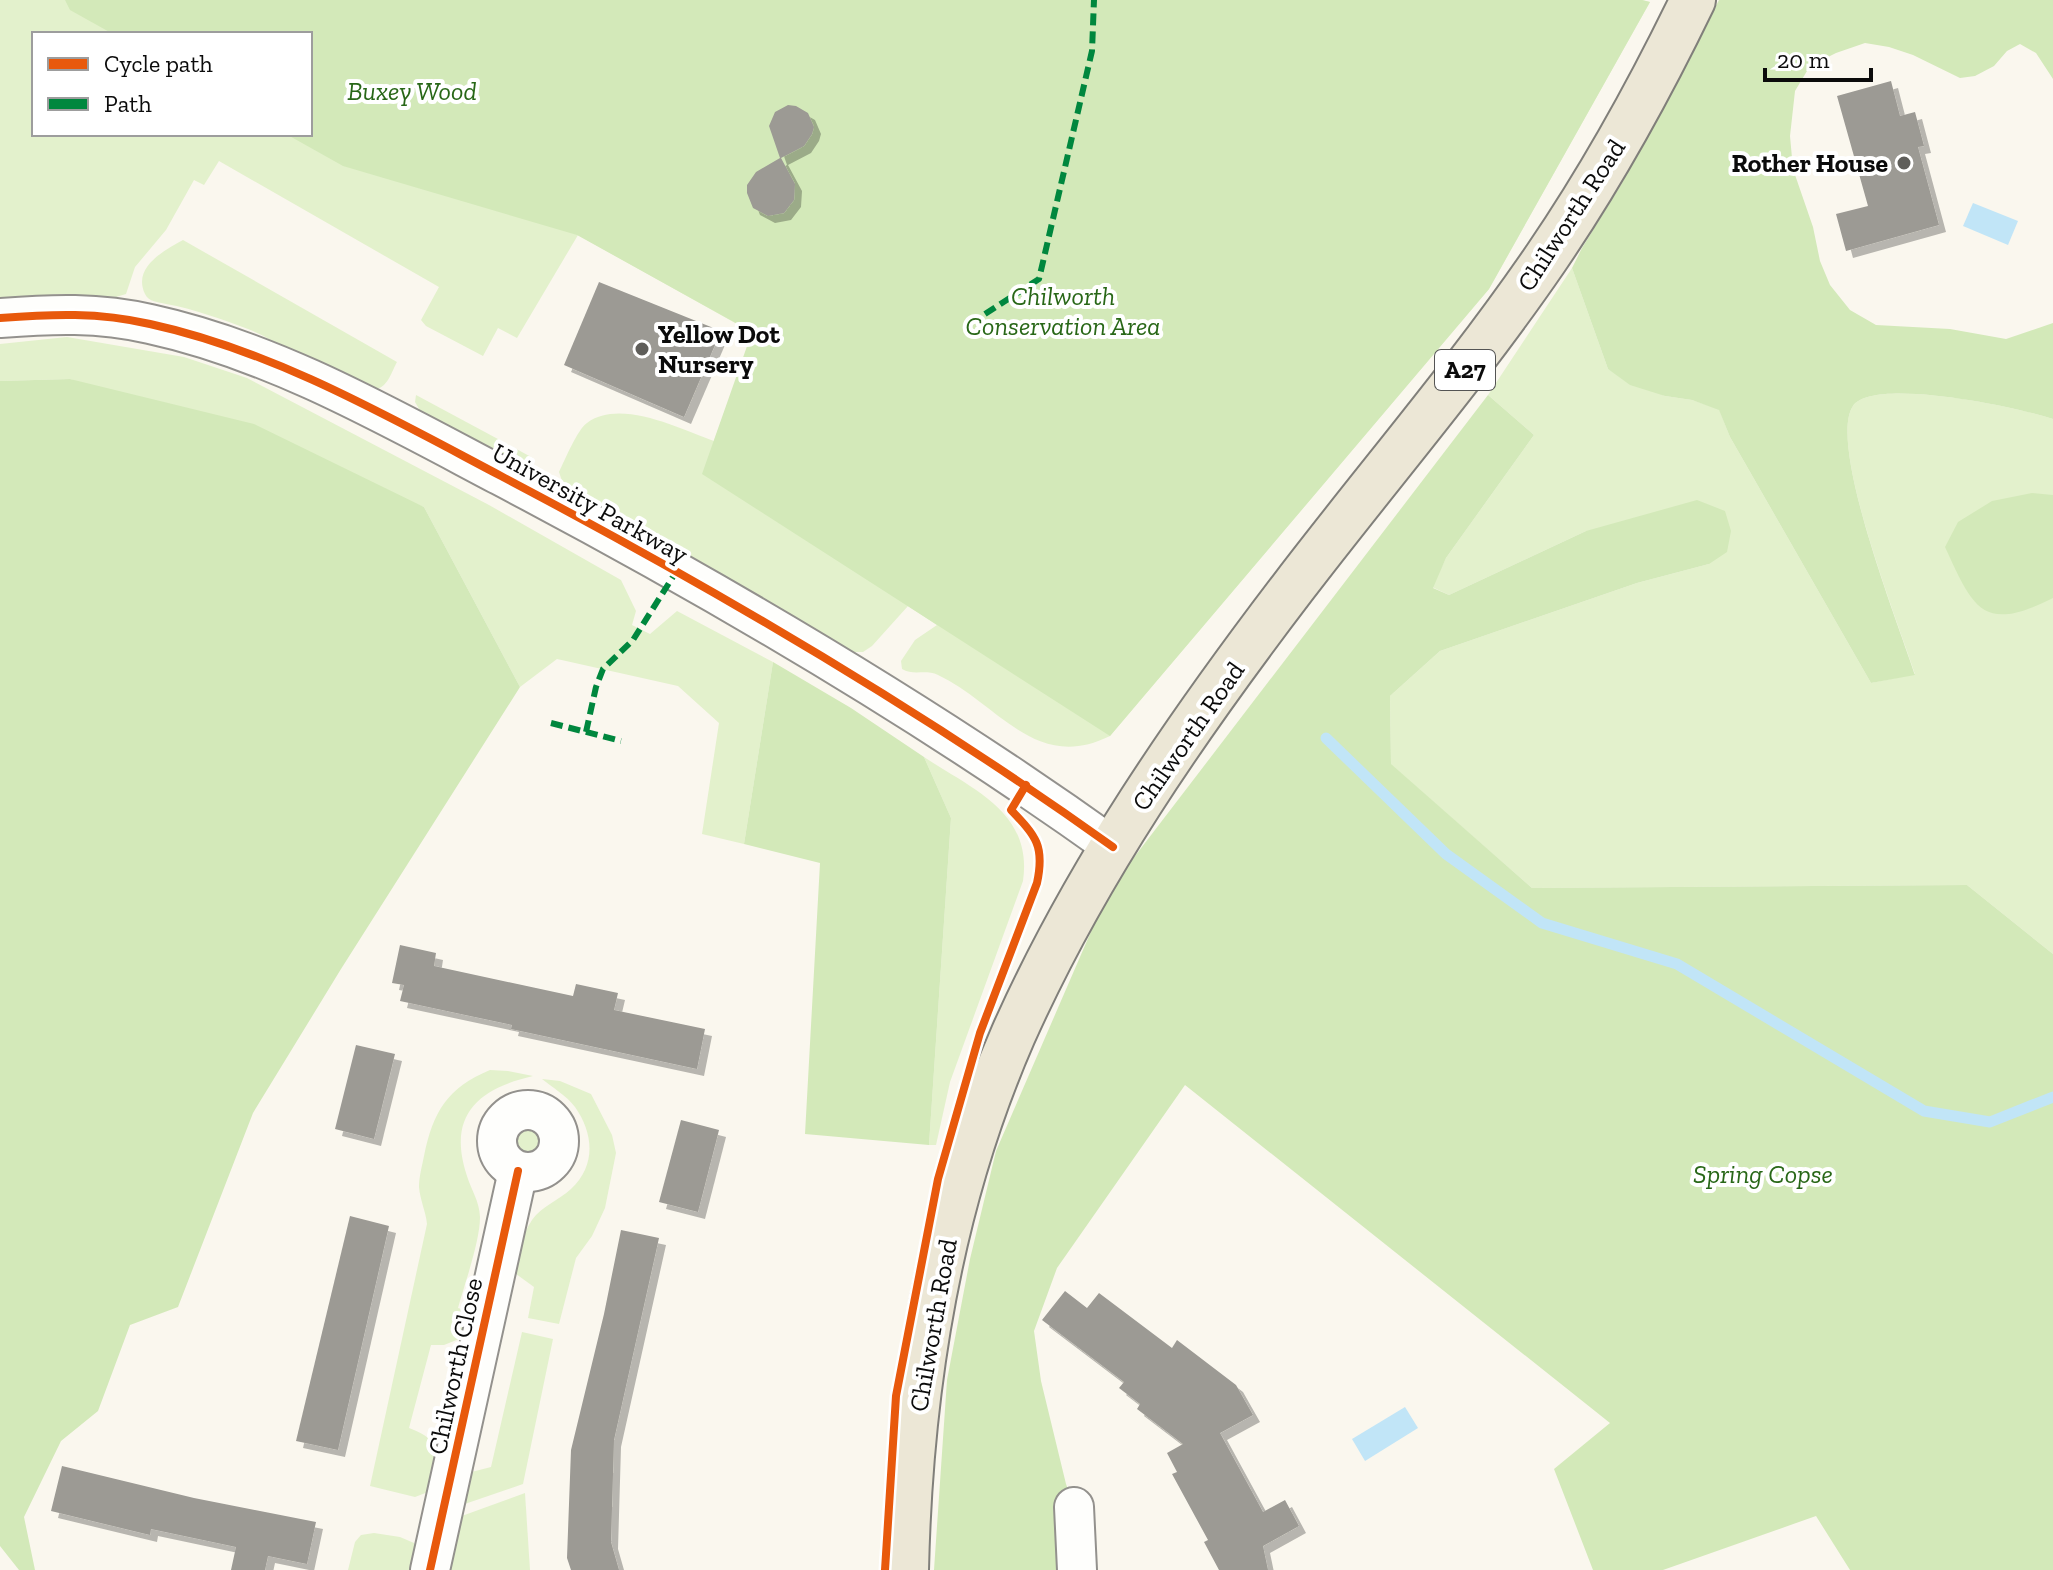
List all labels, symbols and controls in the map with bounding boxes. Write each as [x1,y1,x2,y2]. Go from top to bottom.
legend [32,32,312,136]
scale bar [1765,32,1871,82]
text: 20 m [1777,45,1830,74]
text: Cycle path [104,49,213,78]
park label: Buxey Wood [347,75,477,107]
text: Path [104,89,152,118]
street label: Chilworth Road [1510,133,1632,297]
place label: Rother House [1731,147,1888,179]
marker: Rother House [1895,154,1913,172]
park label: Chilworth Conservation Area [966,280,1160,342]
place label: Yellow Dot Nursery [658,318,780,380]
marker: Yellow Dot Nursery [633,340,651,358]
road number: A27 [1435,350,1495,390]
street label: University Parkway [486,436,694,571]
street label: Chilworth Road [1125,655,1251,817]
park label: Spring Copse [1693,1158,1833,1190]
street label: Chilworth Road [902,1236,964,1414]
street label: Chilworth Close [421,1275,489,1457]

